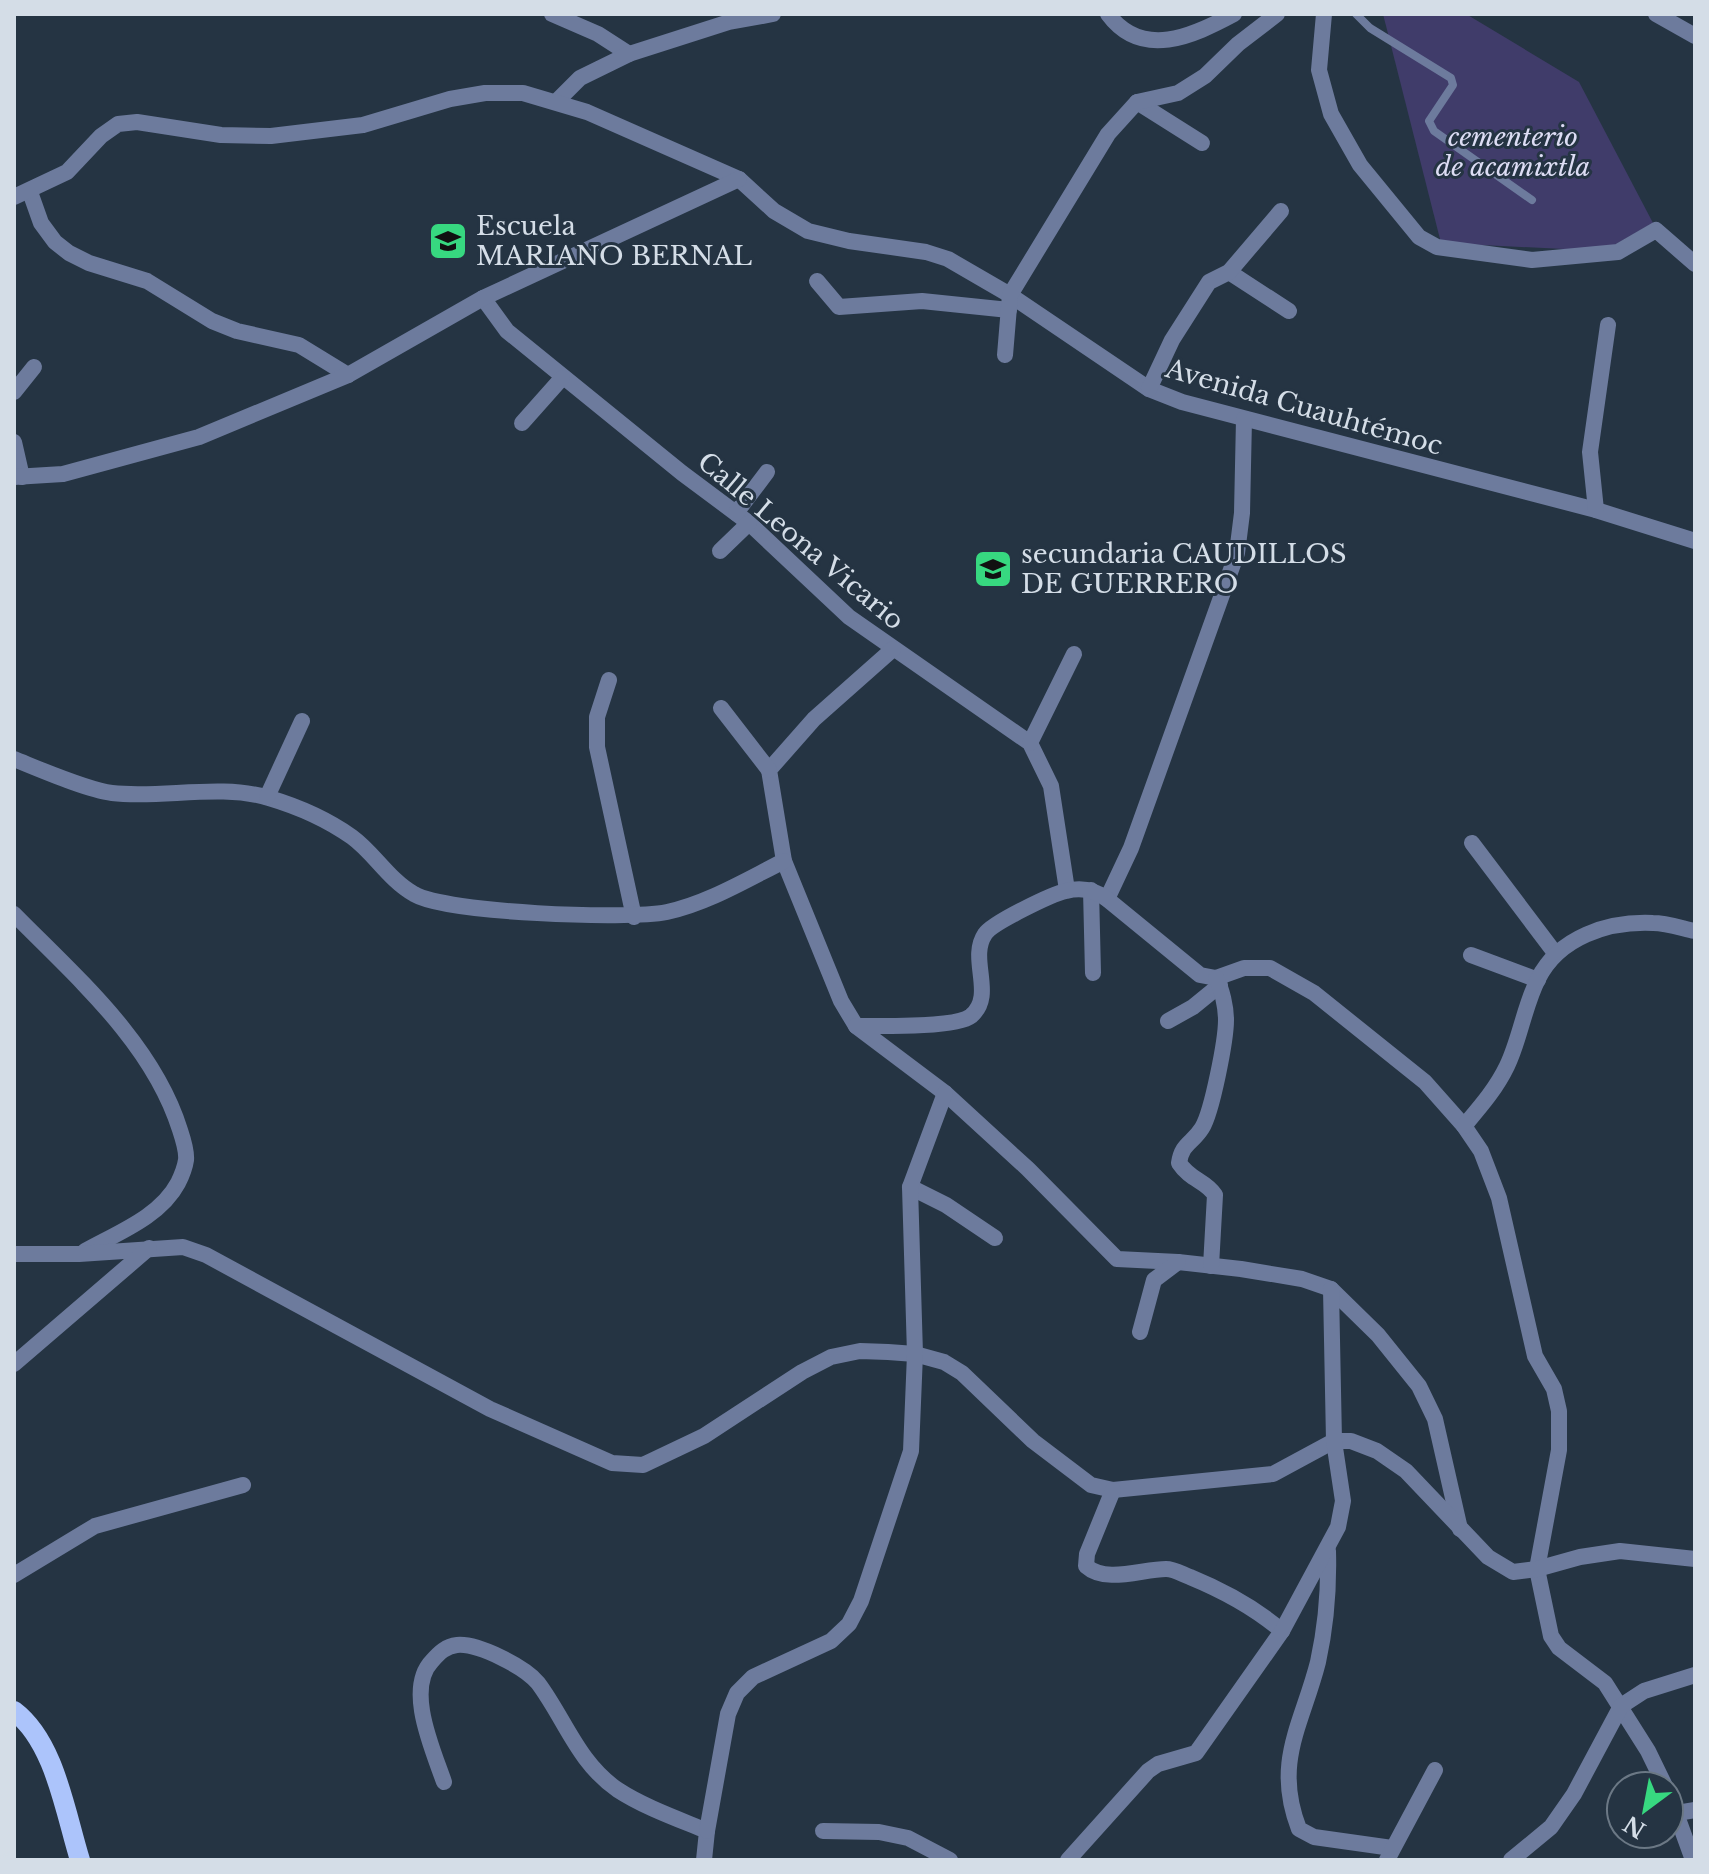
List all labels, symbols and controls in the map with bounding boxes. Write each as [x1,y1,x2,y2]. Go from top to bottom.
park label: cementerio de acamixtla [1436,121,1590,183]
place label: Escuela MARIANO BERNAL [476,210,752,272]
school or university icon: Escuela MARIANO BERNAL [427,220,469,262]
street label: Avenida Cuauhtémoc [1161,352,1446,462]
street label: Calle Leona Vicario [691,445,911,637]
place label: secundaria CAUDILLOS DE GUERRERO [1021,538,1347,600]
school or university icon: secundaria CAUDILLOS DE GUERRERO [972,548,1014,590]
north arrow [1605,1770,1685,1850]
text: N [1618,1809,1651,1843]

